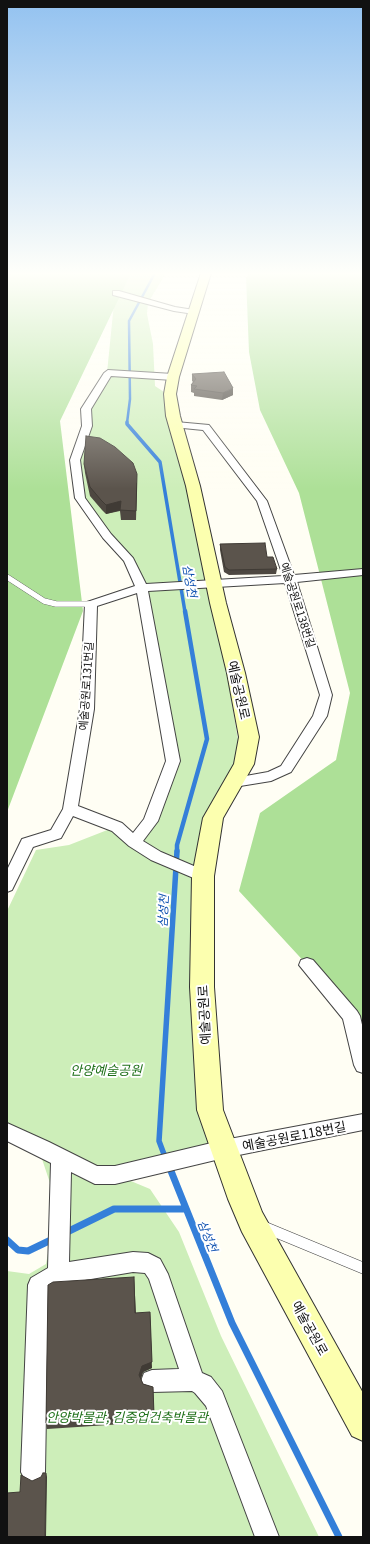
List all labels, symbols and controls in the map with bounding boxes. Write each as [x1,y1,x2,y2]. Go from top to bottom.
street label: 예술공원로138번길 [278,561,318,649]
water label: 삼성천 [180,563,200,599]
street label: 예술공원로131번길 [76,641,96,731]
street label: 예술공원로 [225,659,253,721]
water label: 삼성천 [155,894,171,928]
street label: 예술공원로 [195,985,213,1045]
park label: 안양예술공원 [70,1062,142,1078]
street label: 예술공원로118번길 [241,1118,347,1154]
water label: 삼성천 [195,1218,221,1254]
street label: 예술공원로 [289,1298,331,1358]
park label: 안양박물관, 김중업건축박물관 [46,1409,208,1425]

